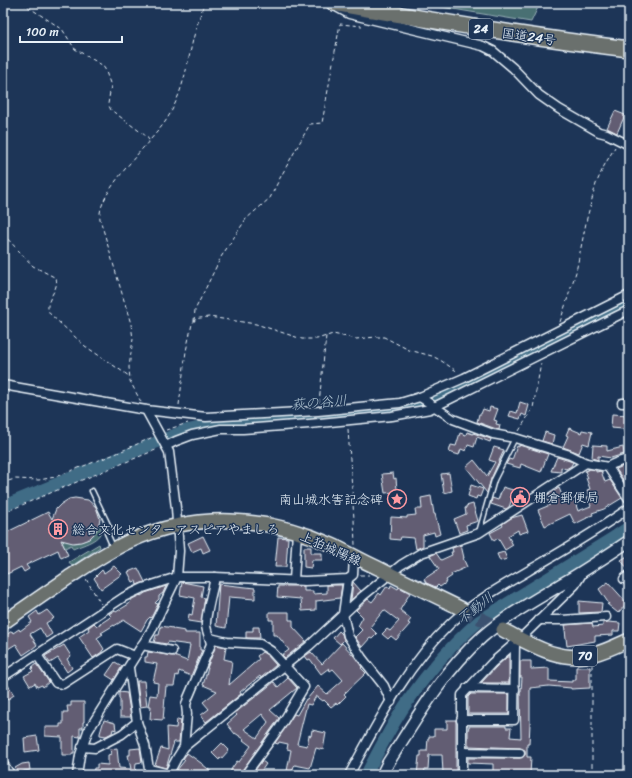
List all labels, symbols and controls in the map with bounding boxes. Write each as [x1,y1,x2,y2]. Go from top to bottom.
scale bar [20,18,122,44]
road number: 24 [469,19,493,39]
text: 100 m [26,21,59,43]
street label: 国道24号 [500,21,558,52]
water label: 萩の谷川 [290,388,348,417]
public building icon: 棚倉郵便局 [509,486,531,508]
place label: 棚倉郵便局 [534,486,599,509]
place label: 南山城水害記念碑 [279,488,383,511]
place icon: 南山城水害記念碑 [386,488,408,510]
building icon: 総合文化センターアスピアやましろ [47,518,69,540]
place label: 総合文化センターアスピアやましろ [72,518,279,541]
street label: 上狛城陽線 [296,525,366,573]
water label: 不動川 [451,586,500,631]
road number: 70 [573,646,597,666]

